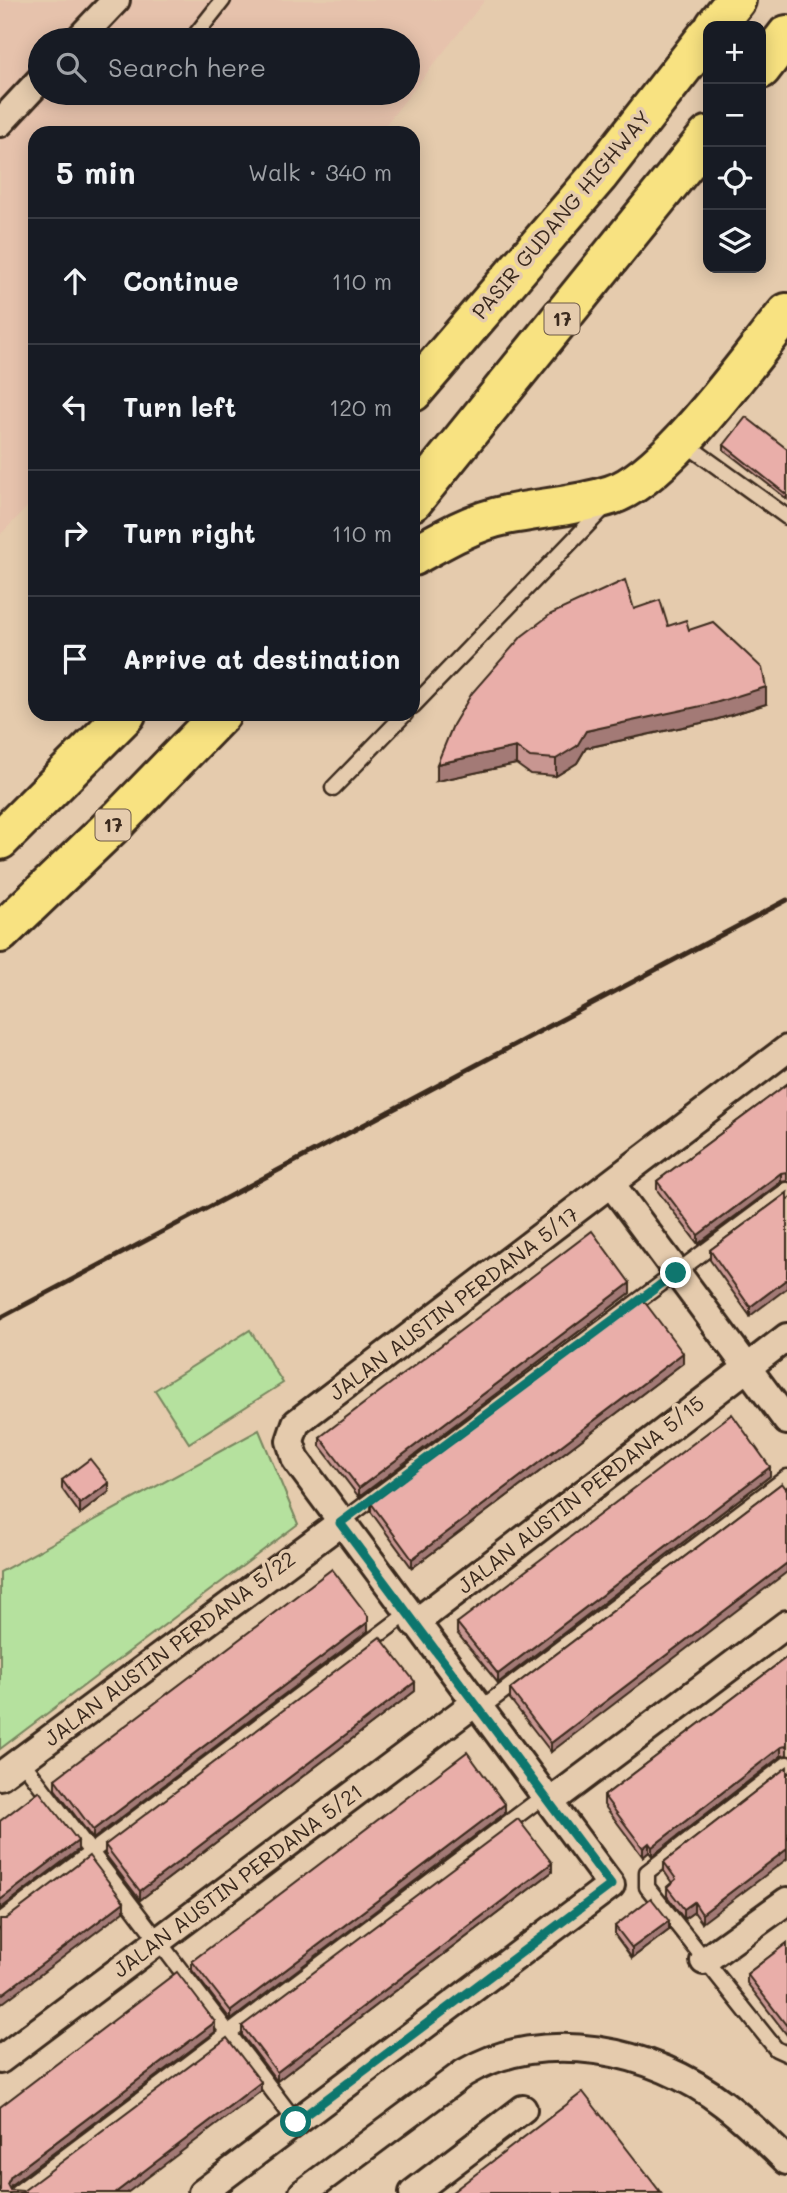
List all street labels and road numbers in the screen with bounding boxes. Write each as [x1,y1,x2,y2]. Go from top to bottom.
street label: PASIR GUDANG HIGHWAY [465,104,656,324]
road number: 17 [544,304,580,334]
road number: 17 [96,810,130,840]
street label: JALAN AUSTIN PERDANA 5/17 [323,1200,583,1406]
street label: JALAN AUSTIN PERDANA 5/15 [451,1389,709,1599]
street label: JALAN AUSTIN PERDANA 5/22 [38,1544,300,1751]
street label: JALAN AUSTIN PERDANA 5/21 [107,1777,367,1983]

